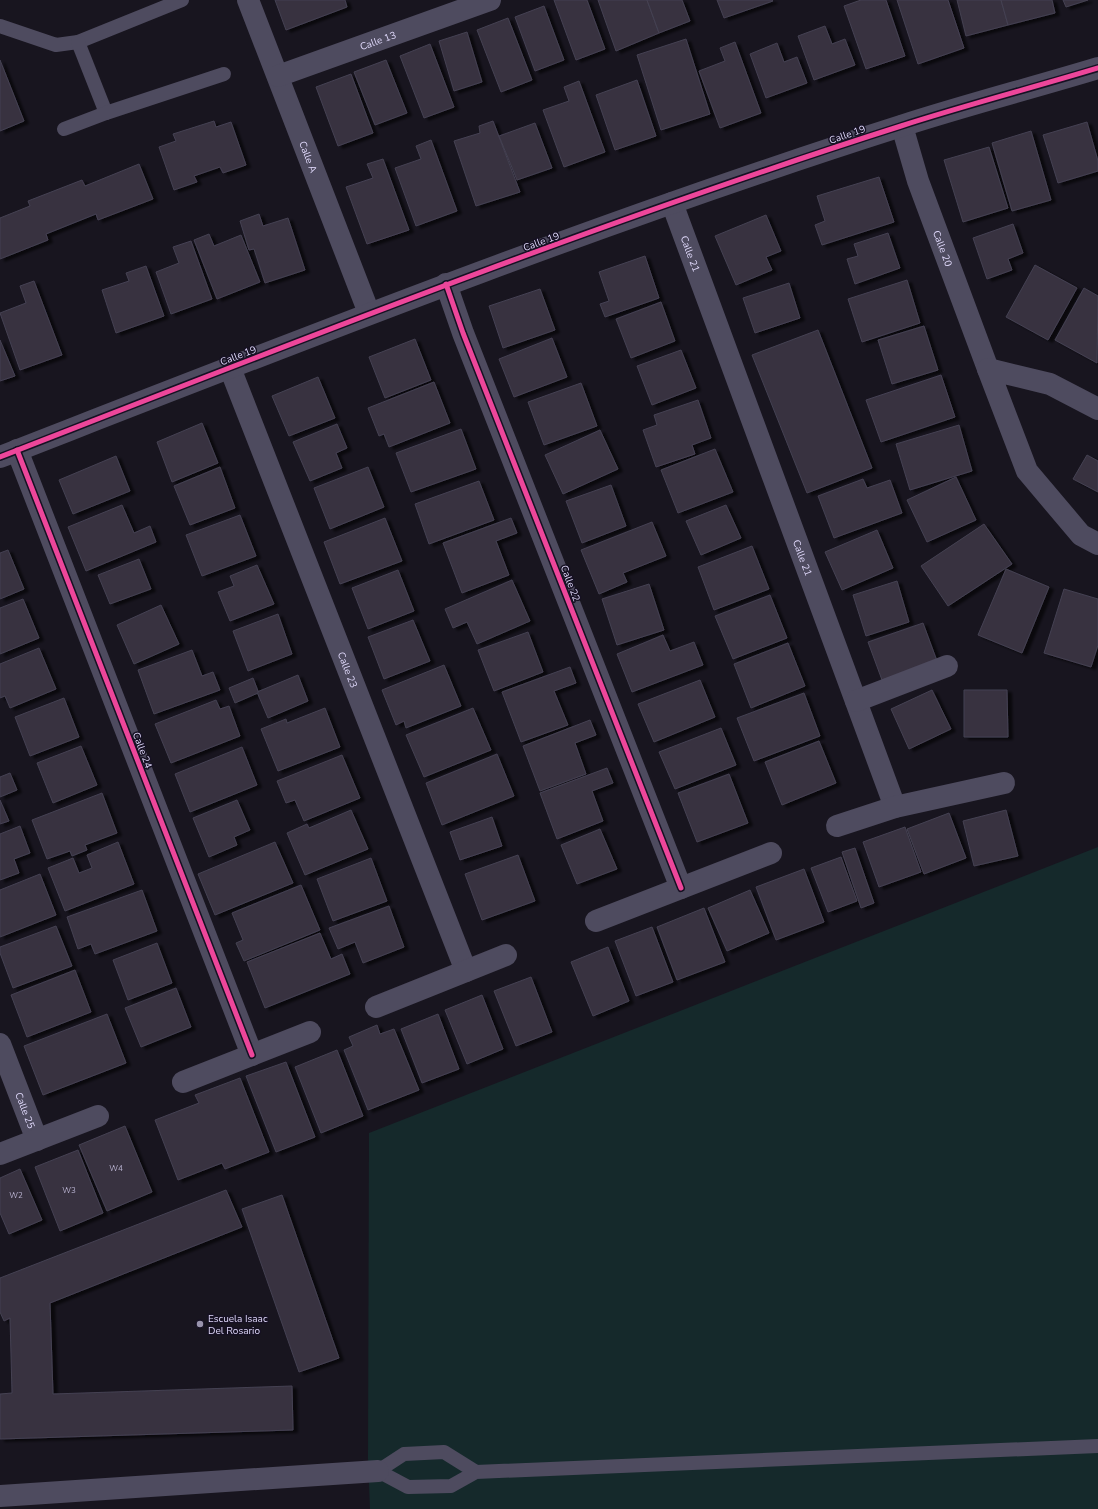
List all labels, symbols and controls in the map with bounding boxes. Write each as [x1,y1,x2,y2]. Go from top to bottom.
street label: Calle 13 [358,28,398,54]
street label: Calle 19 [827,122,867,148]
street label: Calle A [295,139,320,176]
street label: Calle 20 [929,228,955,269]
street label: Calle 19 [521,229,561,255]
street label: Calle 21 [677,234,703,274]
street label: Calle 19 [218,343,258,369]
street label: Calle 21 [789,538,815,578]
street label: Calle 22 [557,563,583,603]
street label: Calle 23 [334,650,361,690]
street label: Calle 24 [129,730,155,770]
street label: Calle 25 [11,1091,38,1131]
house number: W4 [109,1163,123,1174]
house number: W3 [62,1185,76,1196]
house number: W2 [9,1190,23,1201]
place label: Escuela Isaac Del Rosario [208,1312,268,1338]
marker: Escuela Isaac Del Rosario [195,1319,205,1329]

